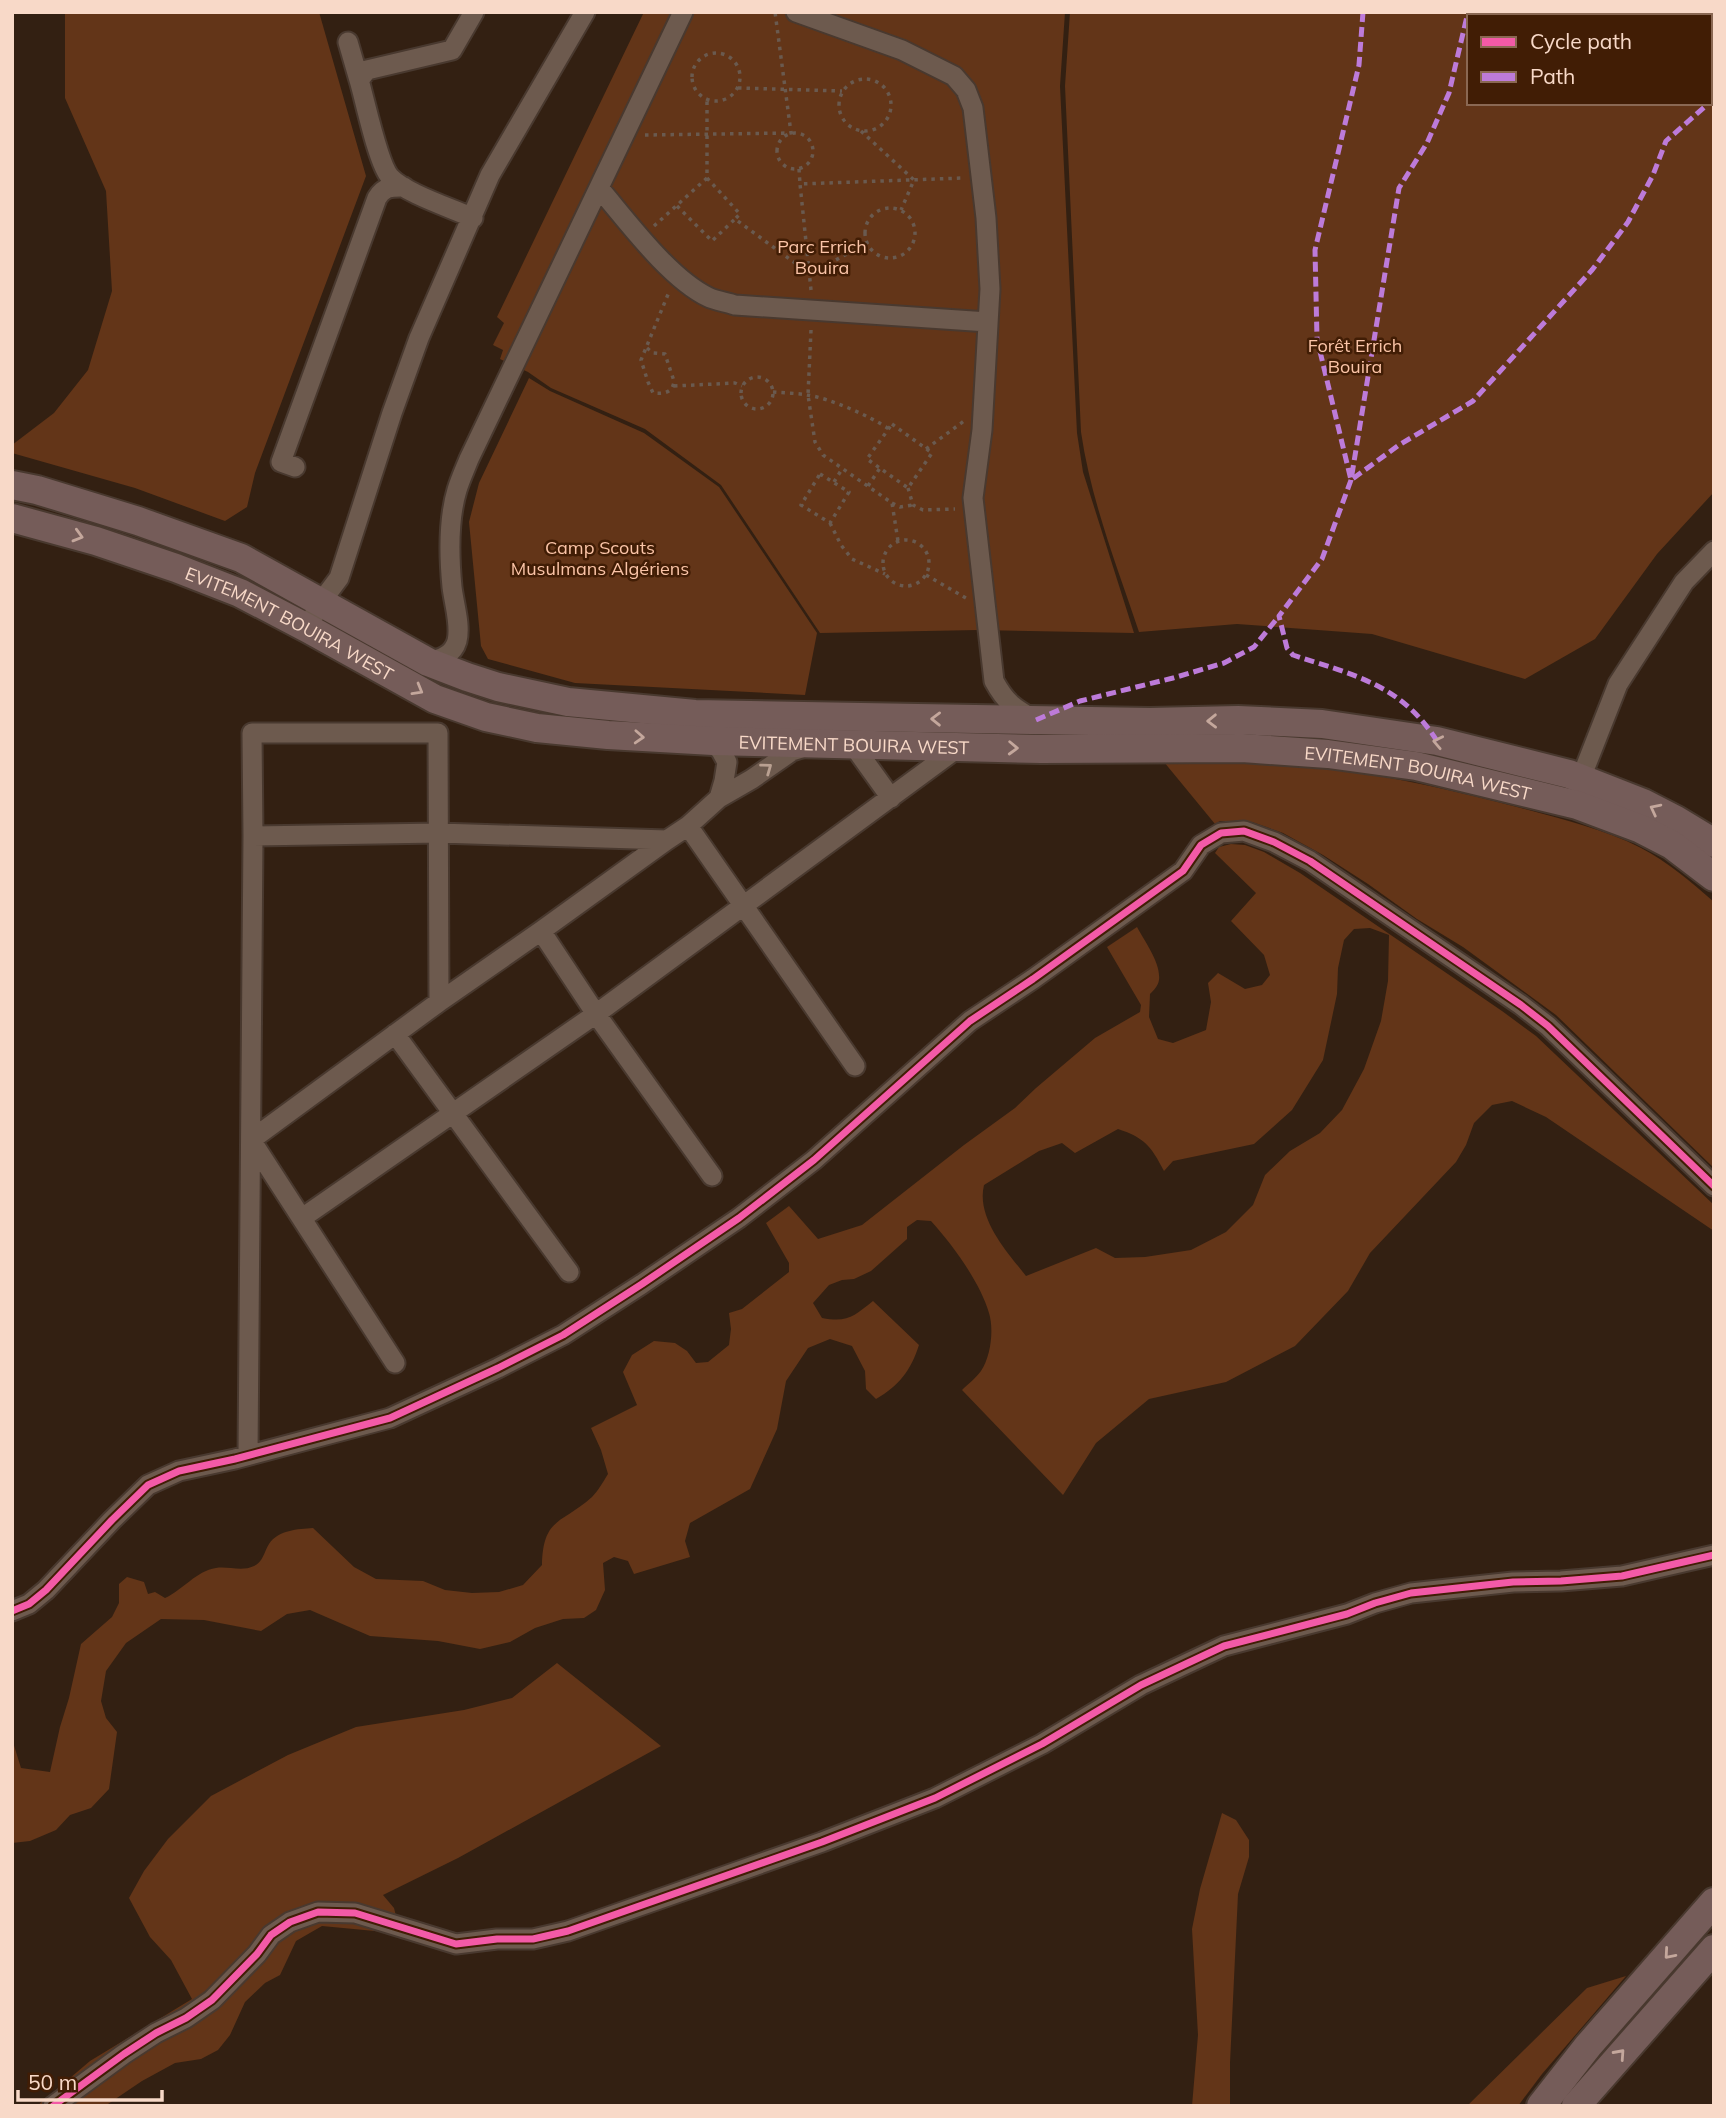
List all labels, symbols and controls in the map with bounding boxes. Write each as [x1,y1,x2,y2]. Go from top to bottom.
legend [1467,14,1712,105]
text: Cycle path [1530,28,1632,54]
text: Path [1530,63,1575,89]
park label: Parc Errich Bouira [777,235,867,279]
park label: Forêt Errich Bouira [1308,334,1402,378]
one-way arrow [72,528,84,543]
park label: Camp Scouts Musulmans Algériens [511,536,689,580]
street label: EVITEMENT BOUIRA WEST [182,561,398,685]
one-way arrow [411,682,424,695]
one-way arrow [930,711,941,727]
one-way arrow [1206,713,1217,729]
one-way arrow [633,729,644,744]
street label: EVITEMENT BOUIRA WEST [738,730,970,759]
one-way arrow [1432,736,1444,750]
one-way arrow [1008,740,1019,756]
street label: EVITEMENT BOUIRA WEST [1304,741,1534,805]
one-way arrow [759,764,772,777]
one-way arrow [1650,803,1662,817]
one-way arrow [1665,1945,1677,1958]
one-way arrow [1612,2049,1624,2062]
scale bar [18,2058,161,2102]
text: 50 m [28,2069,77,2095]

